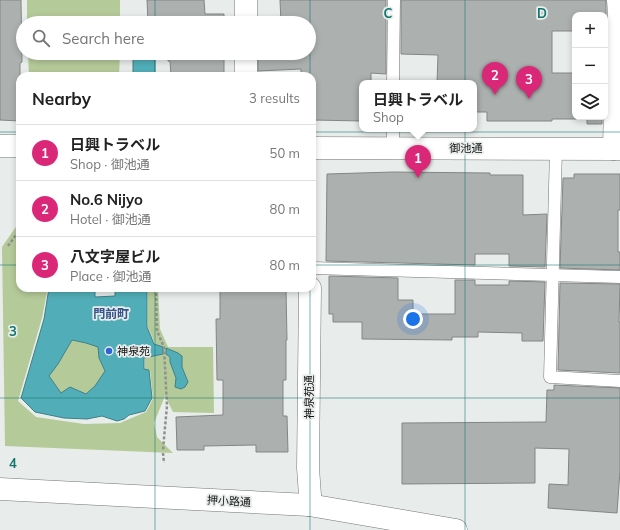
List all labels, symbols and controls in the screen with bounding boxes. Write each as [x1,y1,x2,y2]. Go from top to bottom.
text: C [384,5,393,21]
text: D [537,5,547,21]
map controls [572,12,608,120]
button: + [572,12,608,48]
search box [16,16,316,60]
icon: search [30,27,52,49]
text: Search here [62,29,144,48]
button: − [572,48,608,84]
pin: 2 [482,62,508,95]
pin: 3 [516,66,542,99]
popup [359,80,477,132]
button: layers [572,84,608,120]
text: Nearby [32,88,91,109]
text: 3 results [249,90,300,106]
text: 日興トラベル [373,90,463,109]
text: Shop [373,109,404,125]
text: 日興トラベル [70,135,160,154]
street label: 御池通 [449,141,483,155]
text: 1 [41,145,49,161]
text: 50 m [270,145,300,161]
pin: 1 [405,145,431,178]
text: Shop · 御池通 [70,156,150,172]
text: No.6 Nijyo [70,190,143,209]
text: 2 [41,201,49,217]
text: 80 m [270,201,300,217]
text: Hotel · 御池通 [70,211,151,227]
text: 八文字屋ビル [70,247,160,266]
text: 3 [41,257,49,273]
text: 80 m [270,257,300,273]
text: Place · 御池通 [70,268,152,284]
district label: 門前町 [93,306,129,321]
your location [403,309,423,329]
text: 3 [9,323,17,339]
place label: 神泉苑 [117,344,150,358]
marker: 神泉苑 [104,346,114,356]
street label: 神泉苑通 [302,375,316,419]
text: 4 [9,455,17,471]
street label: 押小路通 [207,493,251,509]

